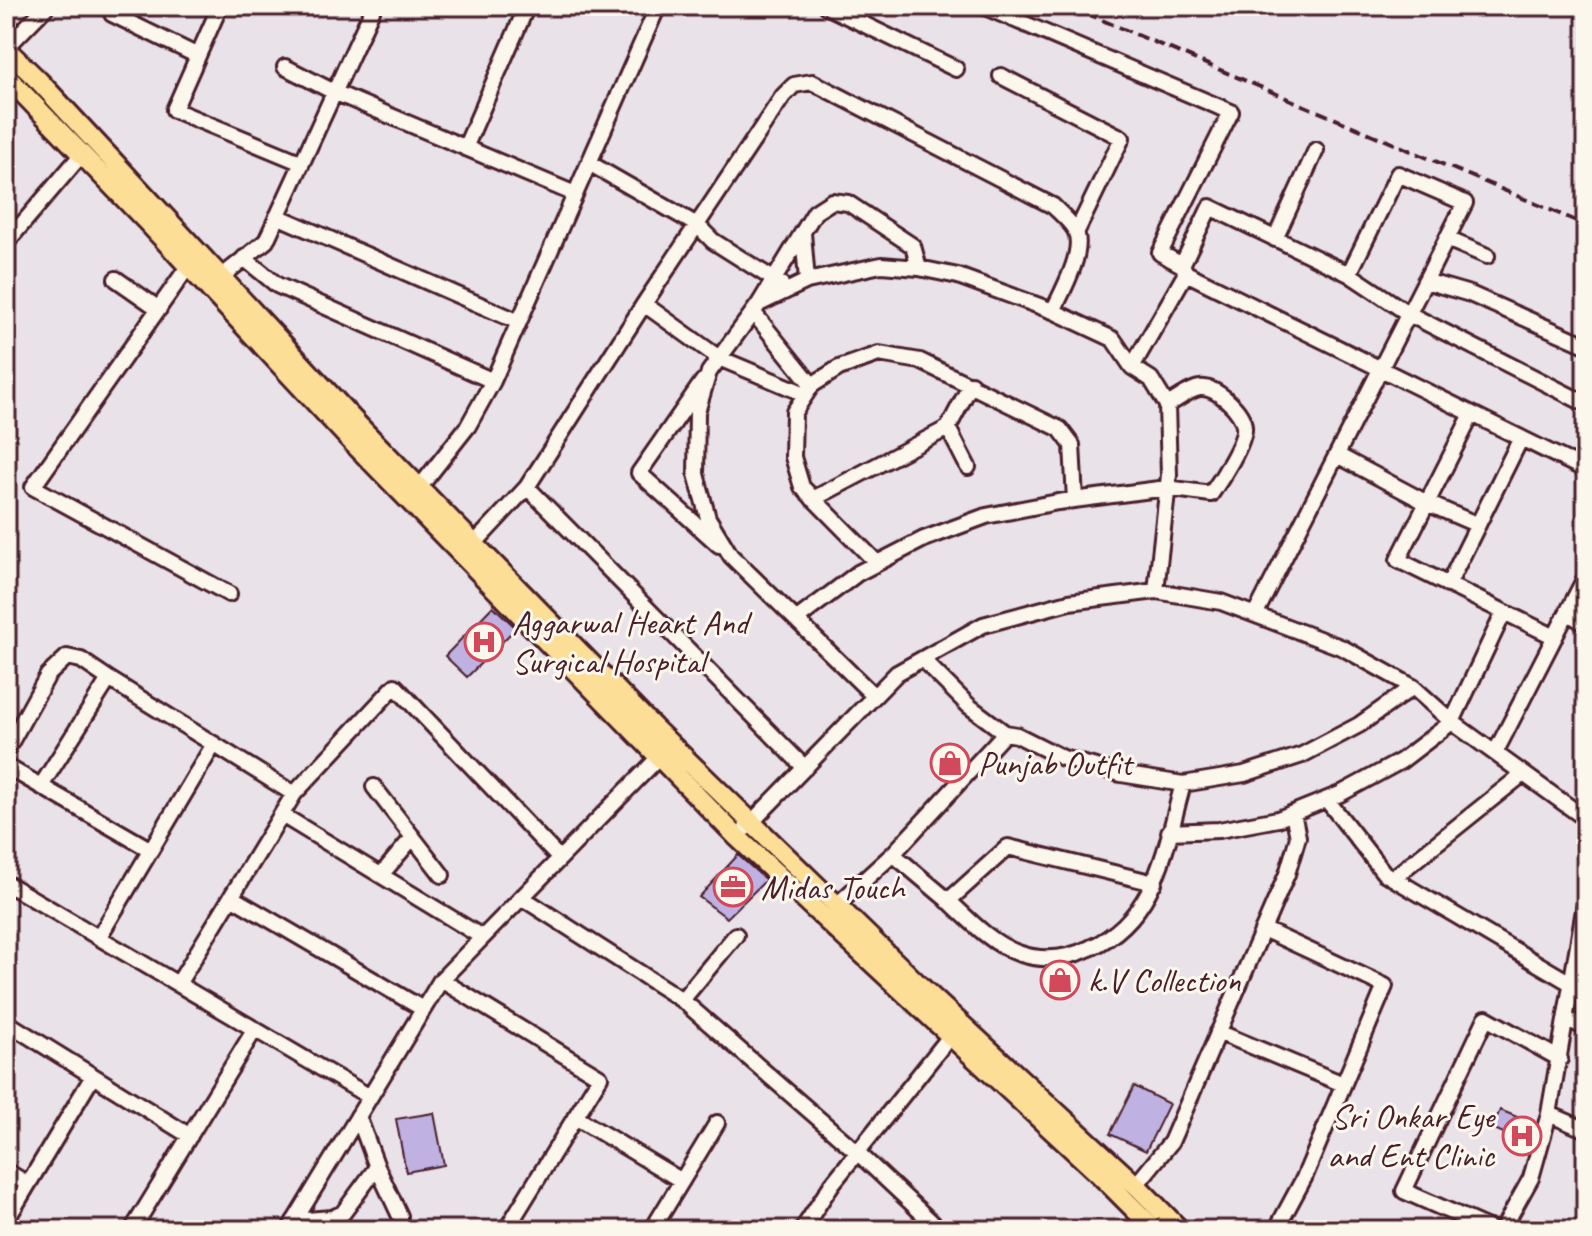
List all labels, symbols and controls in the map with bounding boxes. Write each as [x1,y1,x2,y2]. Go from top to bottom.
place label: Aggarwal Heart And Surgical Hospital [512,601,753,683]
hospital icon: Aggarwal Heart And Surgical Hospital [463,621,505,663]
shop icon: Punjab Outfit [929,742,971,784]
place label: Punjab Outfit [978,742,1136,785]
office icon: Midas Touch [712,866,754,908]
place label: Midas Touch [761,866,907,909]
shop icon: k.V Collection [1039,959,1081,1001]
place label: k.V Collection [1088,959,1241,1002]
place label: Sri Onkar Eye and Ent Clinic [1328,1095,1496,1177]
hospital icon: Sri Onkar Eye and Ent Clinic [1501,1115,1543,1157]

